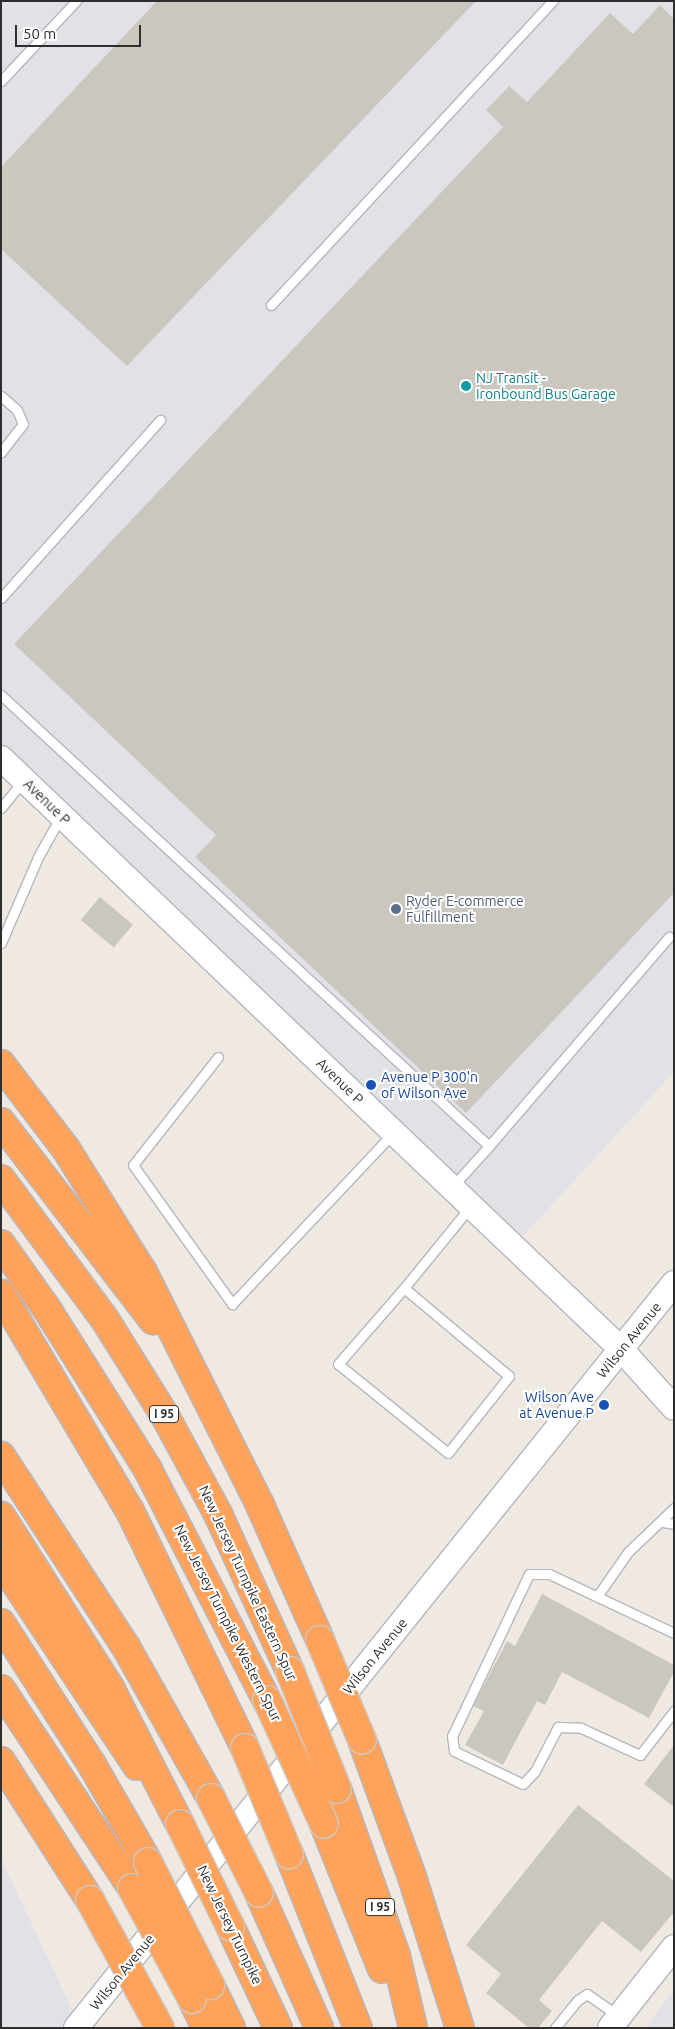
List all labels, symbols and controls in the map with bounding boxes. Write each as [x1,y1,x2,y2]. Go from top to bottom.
scale bar [18,15,144,47]
text: 50 m [23,25,56,42]
place label: NJ Transit - Ironbound Bus Garage [476,370,616,402]
marker: NJ Transit - Ironbound Bus Garage [460,380,472,392]
street label: Avenue P [20,776,74,828]
place label: Ryder E-commerce Fulfillment [406,893,524,926]
marker: Ryder E-commerce Fulfillment [390,903,402,915]
street label: Avenue P [313,1055,367,1107]
place label: Avenue P 300'n of Wilson Ave [381,1069,478,1102]
marker: Avenue P 300'n of Wilson Ave [365,1079,377,1091]
street label: Wilson Avenue [593,1299,665,1381]
place label: Wilson Ave at Avenue P [519,1389,594,1421]
marker: Wilson Ave at Avenue P [598,1399,610,1411]
road number: I 95 [149,1405,179,1424]
street label: New Jersey Turnpike Eastern Spur [195,1483,301,1683]
street label: New Jersey Turnpike Western Spur [171,1522,285,1724]
street label: Wilson Avenue [339,1615,411,1697]
street label: New Jersey Turnpike [194,1863,266,1987]
road number: I 95 [365,1898,395,1916]
street label: Wilson Avenue [86,1931,158,2013]

